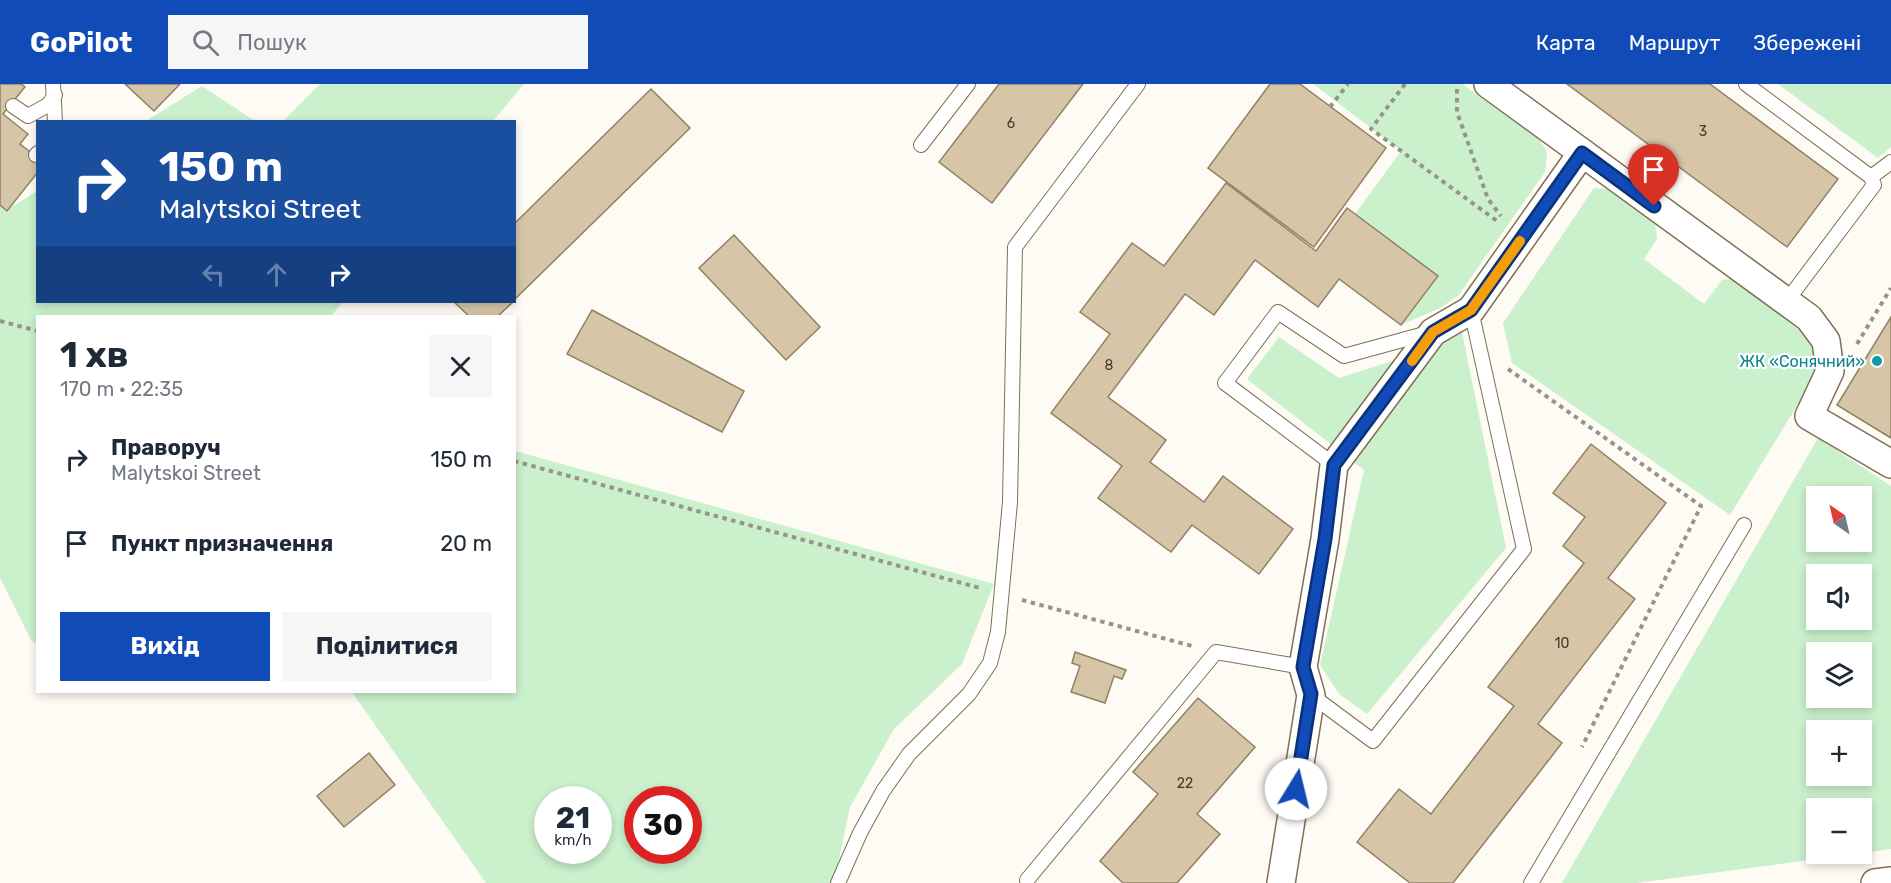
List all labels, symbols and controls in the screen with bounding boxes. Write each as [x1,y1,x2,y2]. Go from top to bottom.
search box [168,15,588,69]
text: GoPilot [30,26,132,59]
icon: search [189,26,222,59]
text: Пошук [237,29,307,56]
text: Карта [1536,30,1596,55]
text: Маршрут [1629,30,1720,55]
text: Збережені [1753,30,1861,55]
house number: 6 [1007,115,1015,132]
house number: 3 [1699,123,1707,140]
text: 150 m [159,142,283,192]
icon: right [60,144,138,222]
pin [1628,144,1679,206]
icon: arrive [1637,153,1670,186]
text: Malytskoi Street [159,193,361,225]
icon: left [197,258,230,291]
icon: ahead [260,258,293,291]
icon: right [323,258,356,291]
text: 1 хв [60,333,129,376]
button: close [429,335,492,398]
place label: ЖК «Сонячний» [1739,352,1865,371]
marker: ЖК «Сонячний» [1870,354,1884,368]
house number: 8 [1105,357,1114,374]
text: 170 m · 22:35 [60,377,183,401]
text: Праворуч [111,434,221,461]
icon: right [60,443,93,476]
text: 150 m [431,446,492,473]
text: Malytskoi Street [111,461,261,485]
north arrow [1806,486,1872,552]
map controls [1806,486,1872,864]
icon: arrive [60,527,93,560]
text: Пункт призначення [111,530,333,557]
text: 20 m [440,530,492,557]
button: sound [1806,564,1872,630]
button: Вихід [60,612,270,681]
button: Поділитися [282,612,492,681]
house number: 10 [1555,635,1570,652]
button: layers [1806,642,1872,708]
button: + [1806,720,1872,786]
position arrow [1264,757,1328,821]
house number: 22 [1177,775,1193,792]
speed limit sign: 30 [624,786,702,864]
button: − [1806,798,1872,864]
text: 21 [556,800,590,836]
text: km/h [554,831,592,849]

